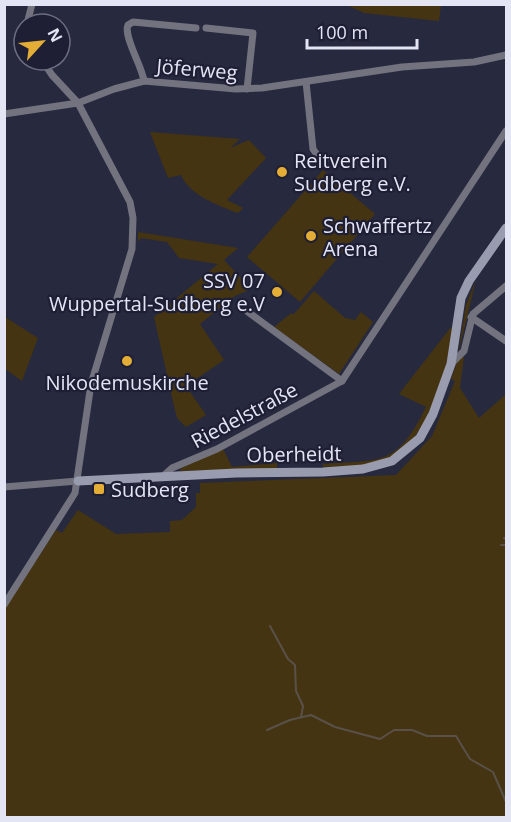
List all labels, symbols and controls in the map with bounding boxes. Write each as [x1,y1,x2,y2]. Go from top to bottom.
north arrow [12,12,72,72]
scale bar [307,12,416,50]
text: 100 m [316,20,368,44]
text: N [43,24,68,46]
street label: Jöferweg [153,52,239,86]
place label: Reitverein Sudberg e.V. [294,147,411,197]
marker: Reitverein Sudberg e.V. [275,165,289,179]
place label: Schwaffertz Arena [323,212,432,262]
marker: Schwaffertz Arena [304,229,318,243]
place label: SSV 07 Wuppertal-Sudberg e.V [49,267,265,317]
marker: SSV 07 Wuppertal-Sudberg e.V [270,285,284,299]
marker: Nikodemuskirche [120,354,134,368]
place label: Nikodemuskirche [45,369,209,396]
street label: Riedelstraße [186,376,302,454]
street label: Oberheidt [246,440,342,468]
place label: Sudberg [111,476,189,503]
marker: Sudberg [92,482,106,496]

